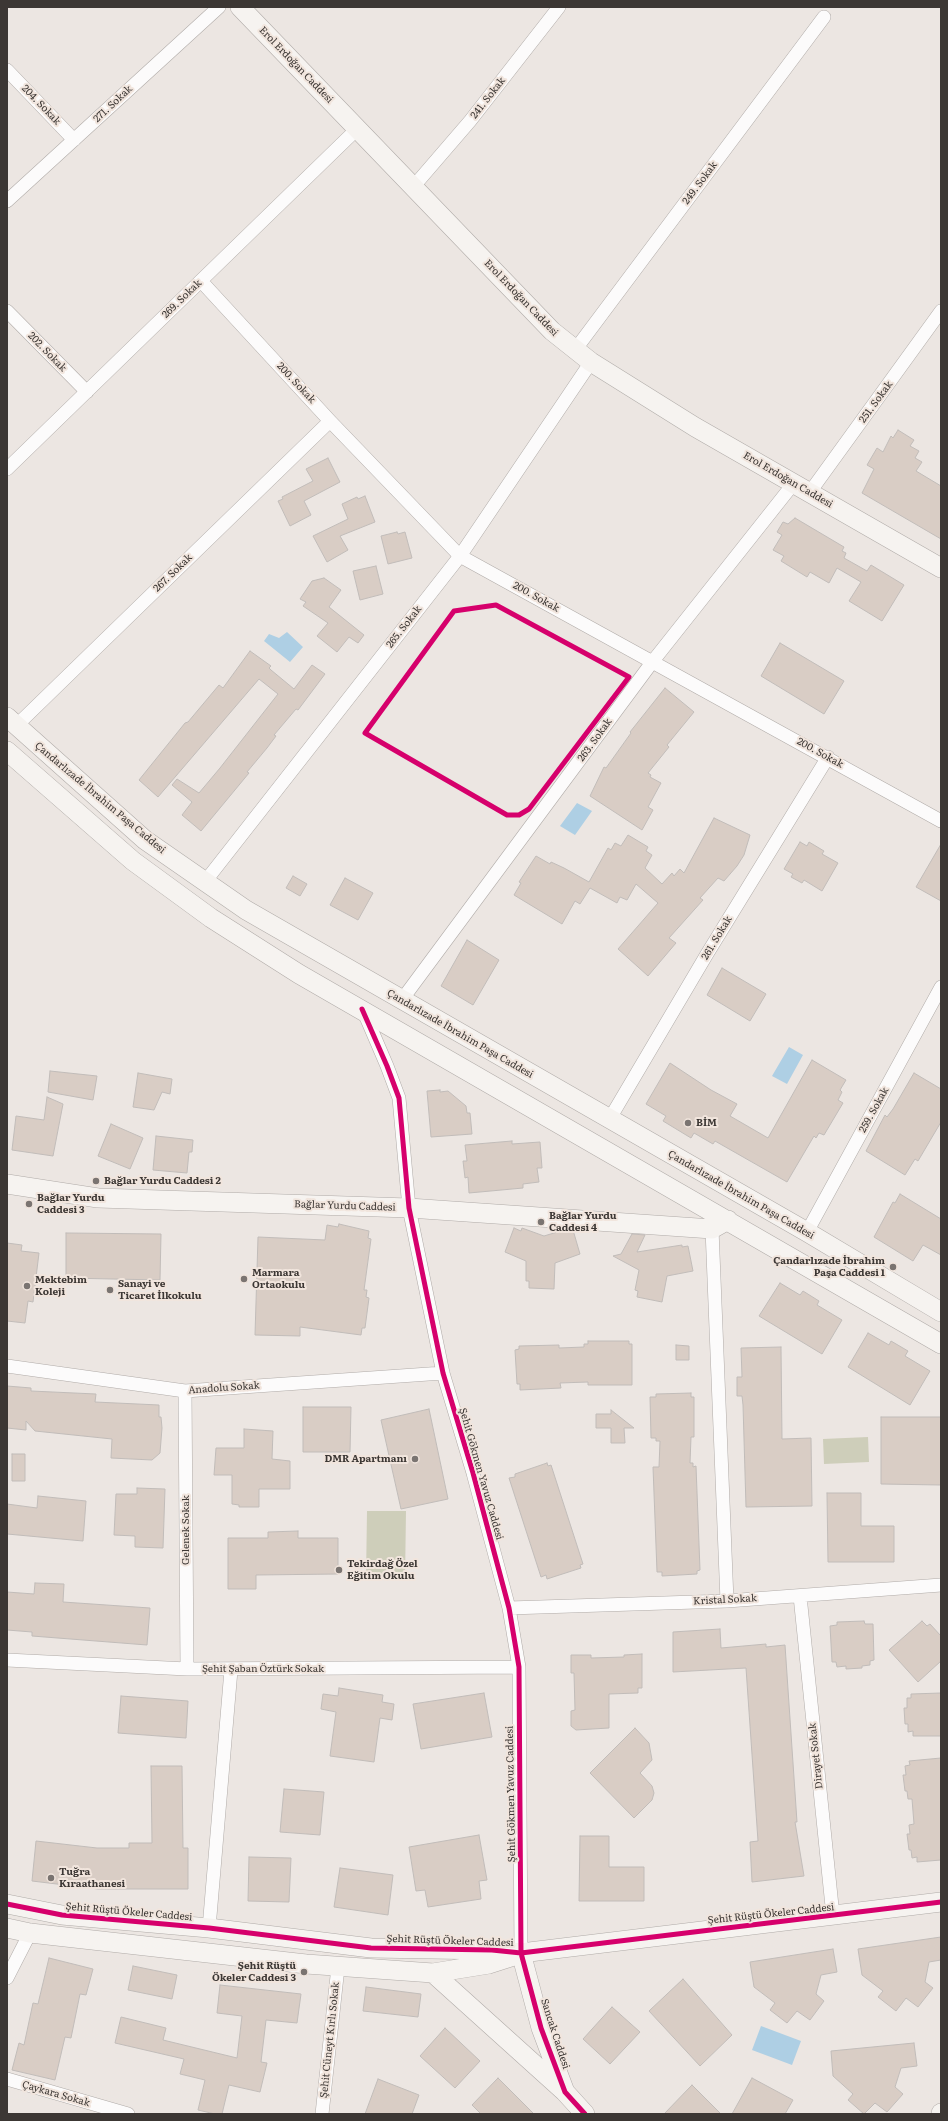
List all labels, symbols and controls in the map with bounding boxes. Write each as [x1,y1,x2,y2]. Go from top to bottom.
street label: Erol Erdoğan Caddesi [256,24,336,106]
street label: 241. Sokak [468,75,508,121]
street label: 204. Sokak [19,83,63,127]
street label: 271. Sokak [91,83,135,125]
street label: 249. Sokak [680,159,720,207]
street label: Erol Erdoğan Caddesi [481,257,561,339]
street label: 269. Sokak [160,277,204,321]
street label: 202. Sokak [25,330,69,374]
street label: 200. Sokak [274,360,318,406]
street label: 251. Sokak [857,379,895,425]
street label: Erol Erdoğan Caddesi [741,449,835,511]
street label: 267. Sokak [151,552,195,594]
street label: 200. Sokak [511,579,561,615]
street label: 265. Sokak [384,604,424,650]
street label: 263. Sokak [575,716,615,764]
street label: 200. Sokak [795,735,845,771]
street label: Çandarlızade İbrahim Paşa Caddesi [32,740,168,856]
street label: 261. Sokak [699,914,735,962]
street label: Çandarlızade İbrahim Paşa Caddesi [385,987,535,1081]
street label: 259. Sokak [857,1085,891,1135]
place label: BİM [696,1117,717,1129]
marker: BİM [683,1118,693,1128]
street label: Çandarlızade İbrahim Paşa Caddesi [666,1148,816,1242]
place label: Bağlar Yurdu Caddesi 2 [104,1175,221,1187]
marker: Bağlar Yurdu Caddesi 2 [91,1176,101,1186]
place label: Bağlar Yurdu Caddesi 3 [37,1192,104,1216]
street label: Bağlar Yurdu Caddesi [294,1198,396,1214]
marker: Bağlar Yurdu Caddesi 3 [24,1199,34,1209]
place label: Bağlar Yurdu Caddesi 4 [549,1210,616,1234]
marker: Bağlar Yurdu Caddesi 4 [536,1217,546,1227]
place label: Çandarlızade İbrahim Paşa Caddesi 1 [773,1255,885,1278]
marker: Çandarlızade İbrahim Paşa Caddesi 1 [888,1262,898,1272]
place label: Marmara Ortaokulu [252,1267,305,1290]
place label: Mektebim Koleji [35,1274,87,1298]
marker: Marmara Ortaokulu [239,1274,249,1284]
place label: Sanayi ve Ticaret İlkokulu [118,1278,201,1302]
marker: Mektebim Koleji [22,1281,32,1291]
marker: Sanayi ve Ticaret İlkokulu [105,1285,115,1295]
street label: Anadolu Sokak [188,1380,260,1396]
street label: Şehit Gökmen Yavuz Caddesi [456,1407,506,1541]
place label: DMR Apartmanı [325,1453,407,1465]
marker: DMR Apartmanı [410,1454,420,1464]
street label: Gelenek Sokak [180,1495,192,1565]
place label: Tekirdağ Özel Eğitim Okulu [347,1558,418,1582]
marker: Tekirdağ Özel Eğitim Okulu [334,1565,344,1575]
street label: Kristal Sokak [693,1592,757,1608]
street label: Şehit Şaban Öztürk Sokak [202,1663,324,1675]
street label: Dirayet Sokak [807,1722,825,1790]
street label: Şehit Gökmen Yavuz Caddesi [504,1726,518,1862]
place label: Tuğra Kıraathanesi [59,1866,125,1890]
marker: Tuğra Kıraathanesi [46,1873,56,1883]
street label: Şehit Rüştü Ökeler Caddesi [65,1900,193,1924]
street label: Şehit Rüştü Ökeler Caddesi [707,1901,835,1927]
street label: Şehit Rüştü Ökeler Caddesi [386,1933,514,1949]
place label: Şehit Rüştü Ökeler Caddesi 3 [212,1960,296,1984]
marker: Şehit Rüştü Ökeler Caddesi 3 [299,1967,309,1977]
street label: Şehit Cüneyt Kırlı Sokak [318,1981,342,2099]
street label: Sancak Caddesi [538,1997,572,2071]
street label: Çaykara Sokak [21,2079,91,2109]

